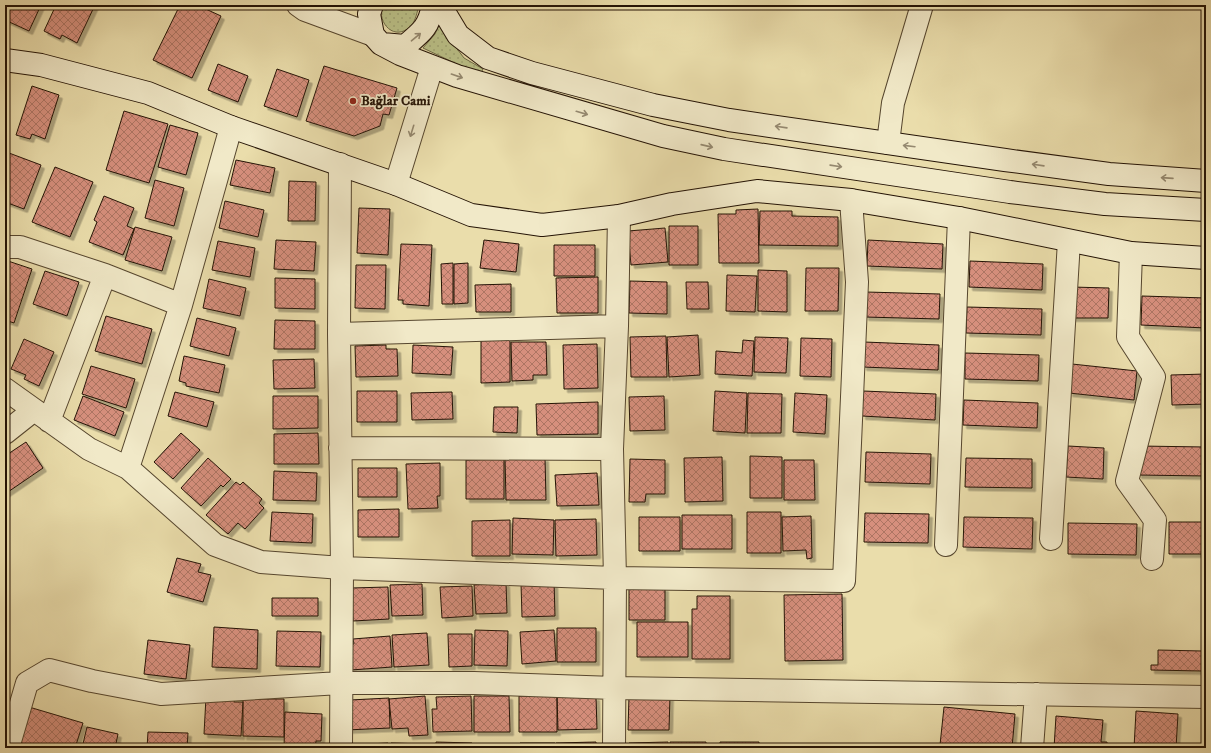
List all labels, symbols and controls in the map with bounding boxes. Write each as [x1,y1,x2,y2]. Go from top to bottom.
one-way arrow [410,33,421,42]
one-way arrow [450,73,463,80]
place label: Bağlar Cami [361,92,431,110]
marker: Bağlar Cami [348,96,358,106]
one-way arrow [575,110,588,117]
one-way arrow [774,123,787,131]
one-way arrow [408,124,415,137]
one-way arrow [700,142,713,150]
one-way arrow [903,142,916,150]
one-way arrow [1032,161,1045,168]
one-way arrow [829,162,842,170]
one-way arrow [1161,174,1174,181]

